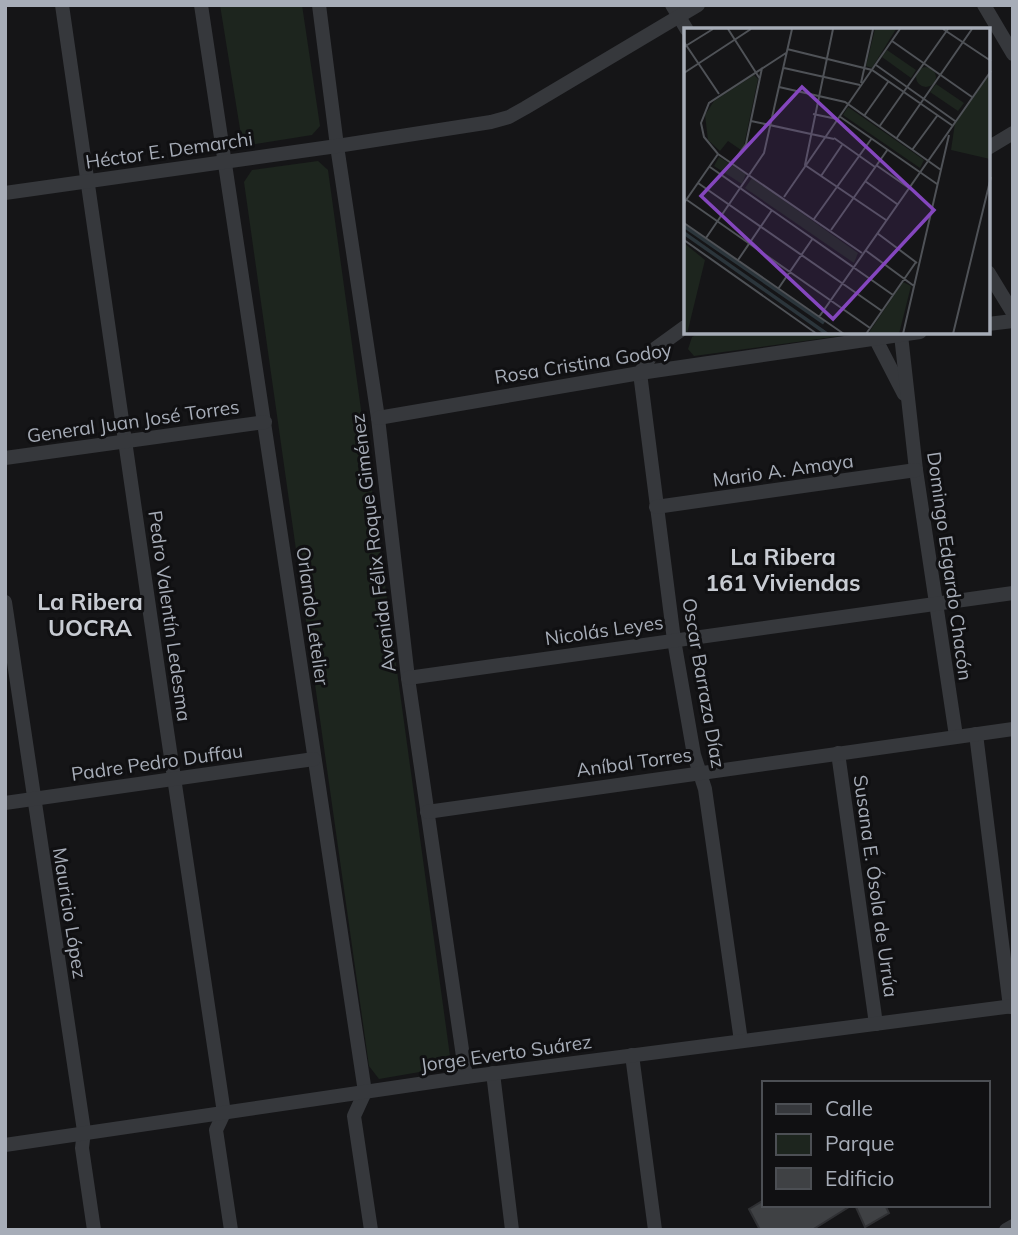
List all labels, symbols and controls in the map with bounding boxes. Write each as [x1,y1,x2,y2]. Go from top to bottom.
inset map [684,28,990,334]
street label: Héctor E. Demarchi [84,126,254,174]
street label: Rosa Cristina Godoy [493,337,673,389]
street label: General Juan José Torres [25,394,241,448]
street label: Avenida Félix Roque Giménez [345,412,401,674]
street label: Mario A. Amaya [711,448,855,492]
street label: Domingo Edgardo Chacón [922,450,978,682]
street label: Pedro Valentín Ledesma [143,509,197,723]
district label: La Ribera 161 Viviendas [705,542,861,597]
street label: Orlando Letelier [291,545,335,687]
district label: La Ribera UOCRA [37,587,143,642]
street label: Oscar Barraza Díaz [677,596,731,770]
street label: Nicolás Leyes [543,610,665,650]
street label: Padre Pedro Duffau [70,738,244,786]
street label: Aníbal Torres [575,742,693,782]
street label: Susana E. Ósola de Urrúa [849,773,903,999]
street label: Mauricio López [48,846,92,980]
street label: Jorge Everto Suárez [419,1029,593,1077]
legend [762,1081,990,1207]
text: Calle [825,1095,873,1121]
text: Parque [825,1130,894,1156]
text: Edificio [825,1165,894,1191]

